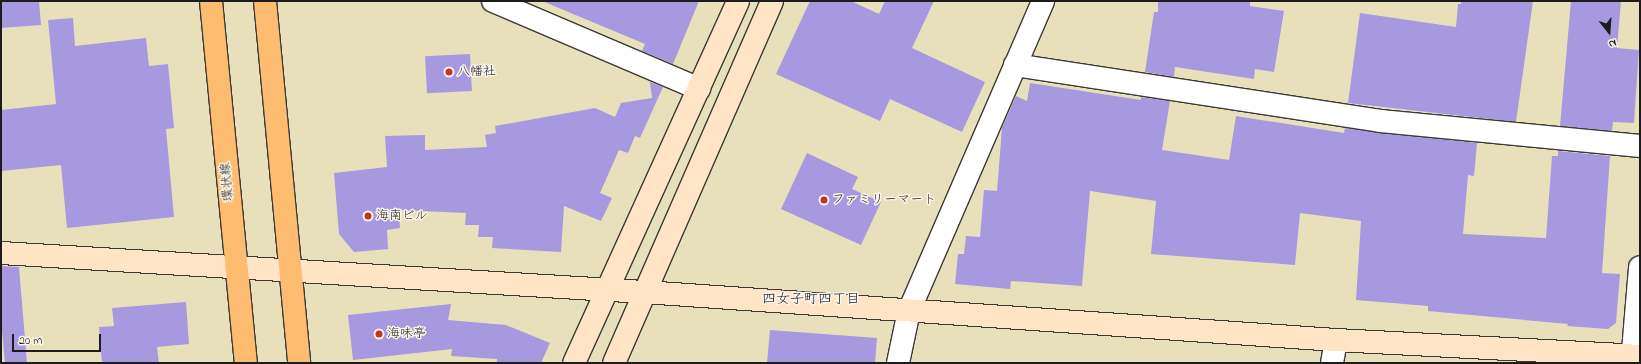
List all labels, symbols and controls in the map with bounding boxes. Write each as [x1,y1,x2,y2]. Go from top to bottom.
north arrow [1589,12,1629,52]
text: N [1607,35,1618,52]
place label: 八幡社 [457,64,496,80]
marker: 八幡社 [444,67,454,77]
street label: 環状線 [219,162,237,202]
place label: ファミリーマート [832,192,936,208]
marker: ファミリーマート [819,195,829,205]
place label: 海南ビル [376,208,428,224]
marker: 海南ビル [363,211,373,221]
district label: 四女子町四丁目 [762,292,860,308]
scale bar [14,326,103,352]
place label: 海味亭 [387,326,426,342]
marker: 海味亭 [374,329,384,339]
text: 20 m [19,332,42,350]

